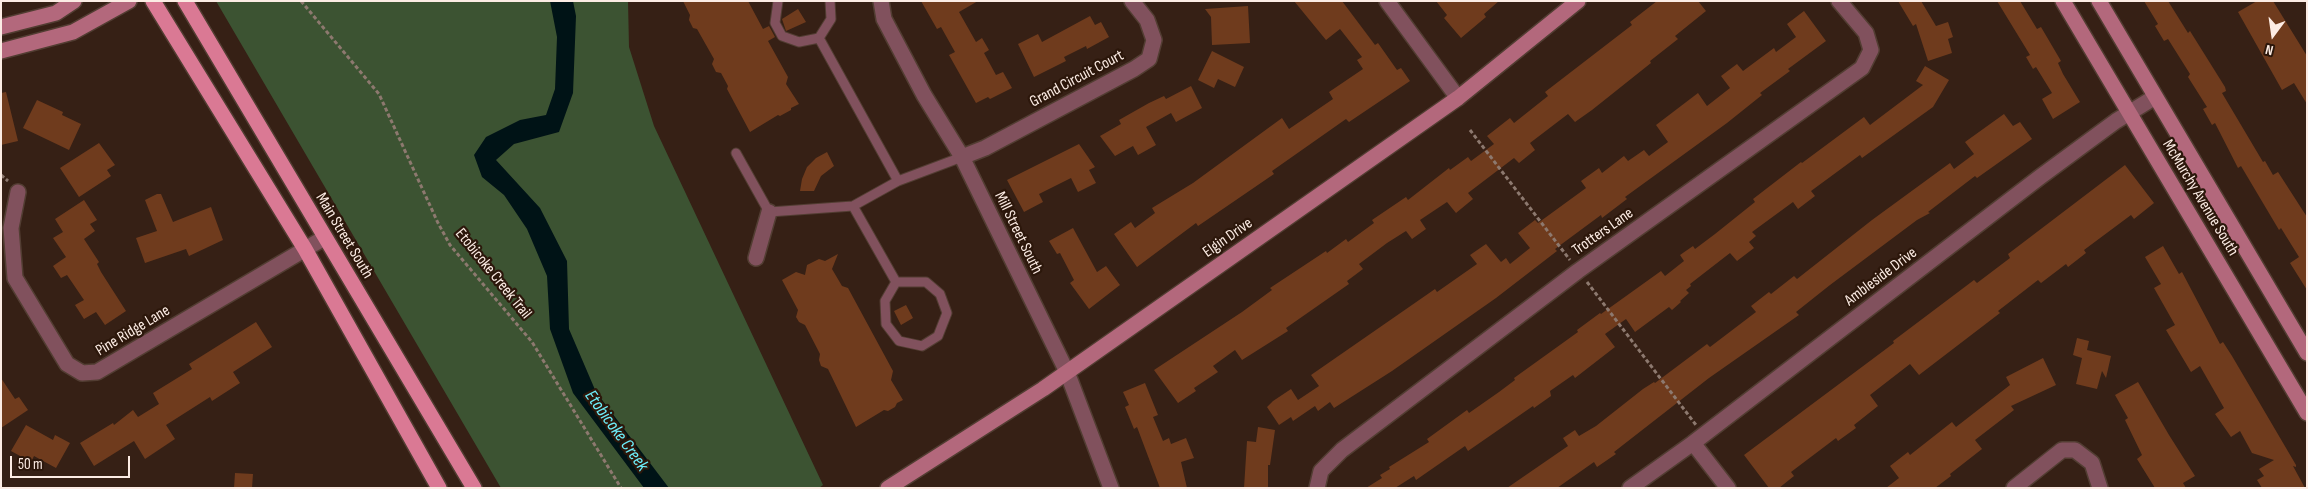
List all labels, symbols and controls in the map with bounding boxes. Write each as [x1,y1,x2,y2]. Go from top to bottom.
north arrow [2248,10,2298,60]
text: N [2264,41,2275,59]
street label: Grand Circuit Court [1027,46,1127,112]
street label: McMurchy Avenue South [2158,137,2242,259]
street label: Mill Street South [990,189,1046,277]
street label: Main Street South [311,190,377,282]
street label: Trotters Lane [1569,204,1637,260]
street label: Elgin Drive [1199,214,1257,262]
street label: Etobicoke Creek Trail [451,225,535,323]
street label: Ambleside Drive [1841,244,1921,310]
street label: Pine Ridge Lane [92,301,174,361]
water label: Etobicoke Creek [579,386,653,476]
scale bar [12,446,132,478]
text: 50 m [18,455,43,474]

